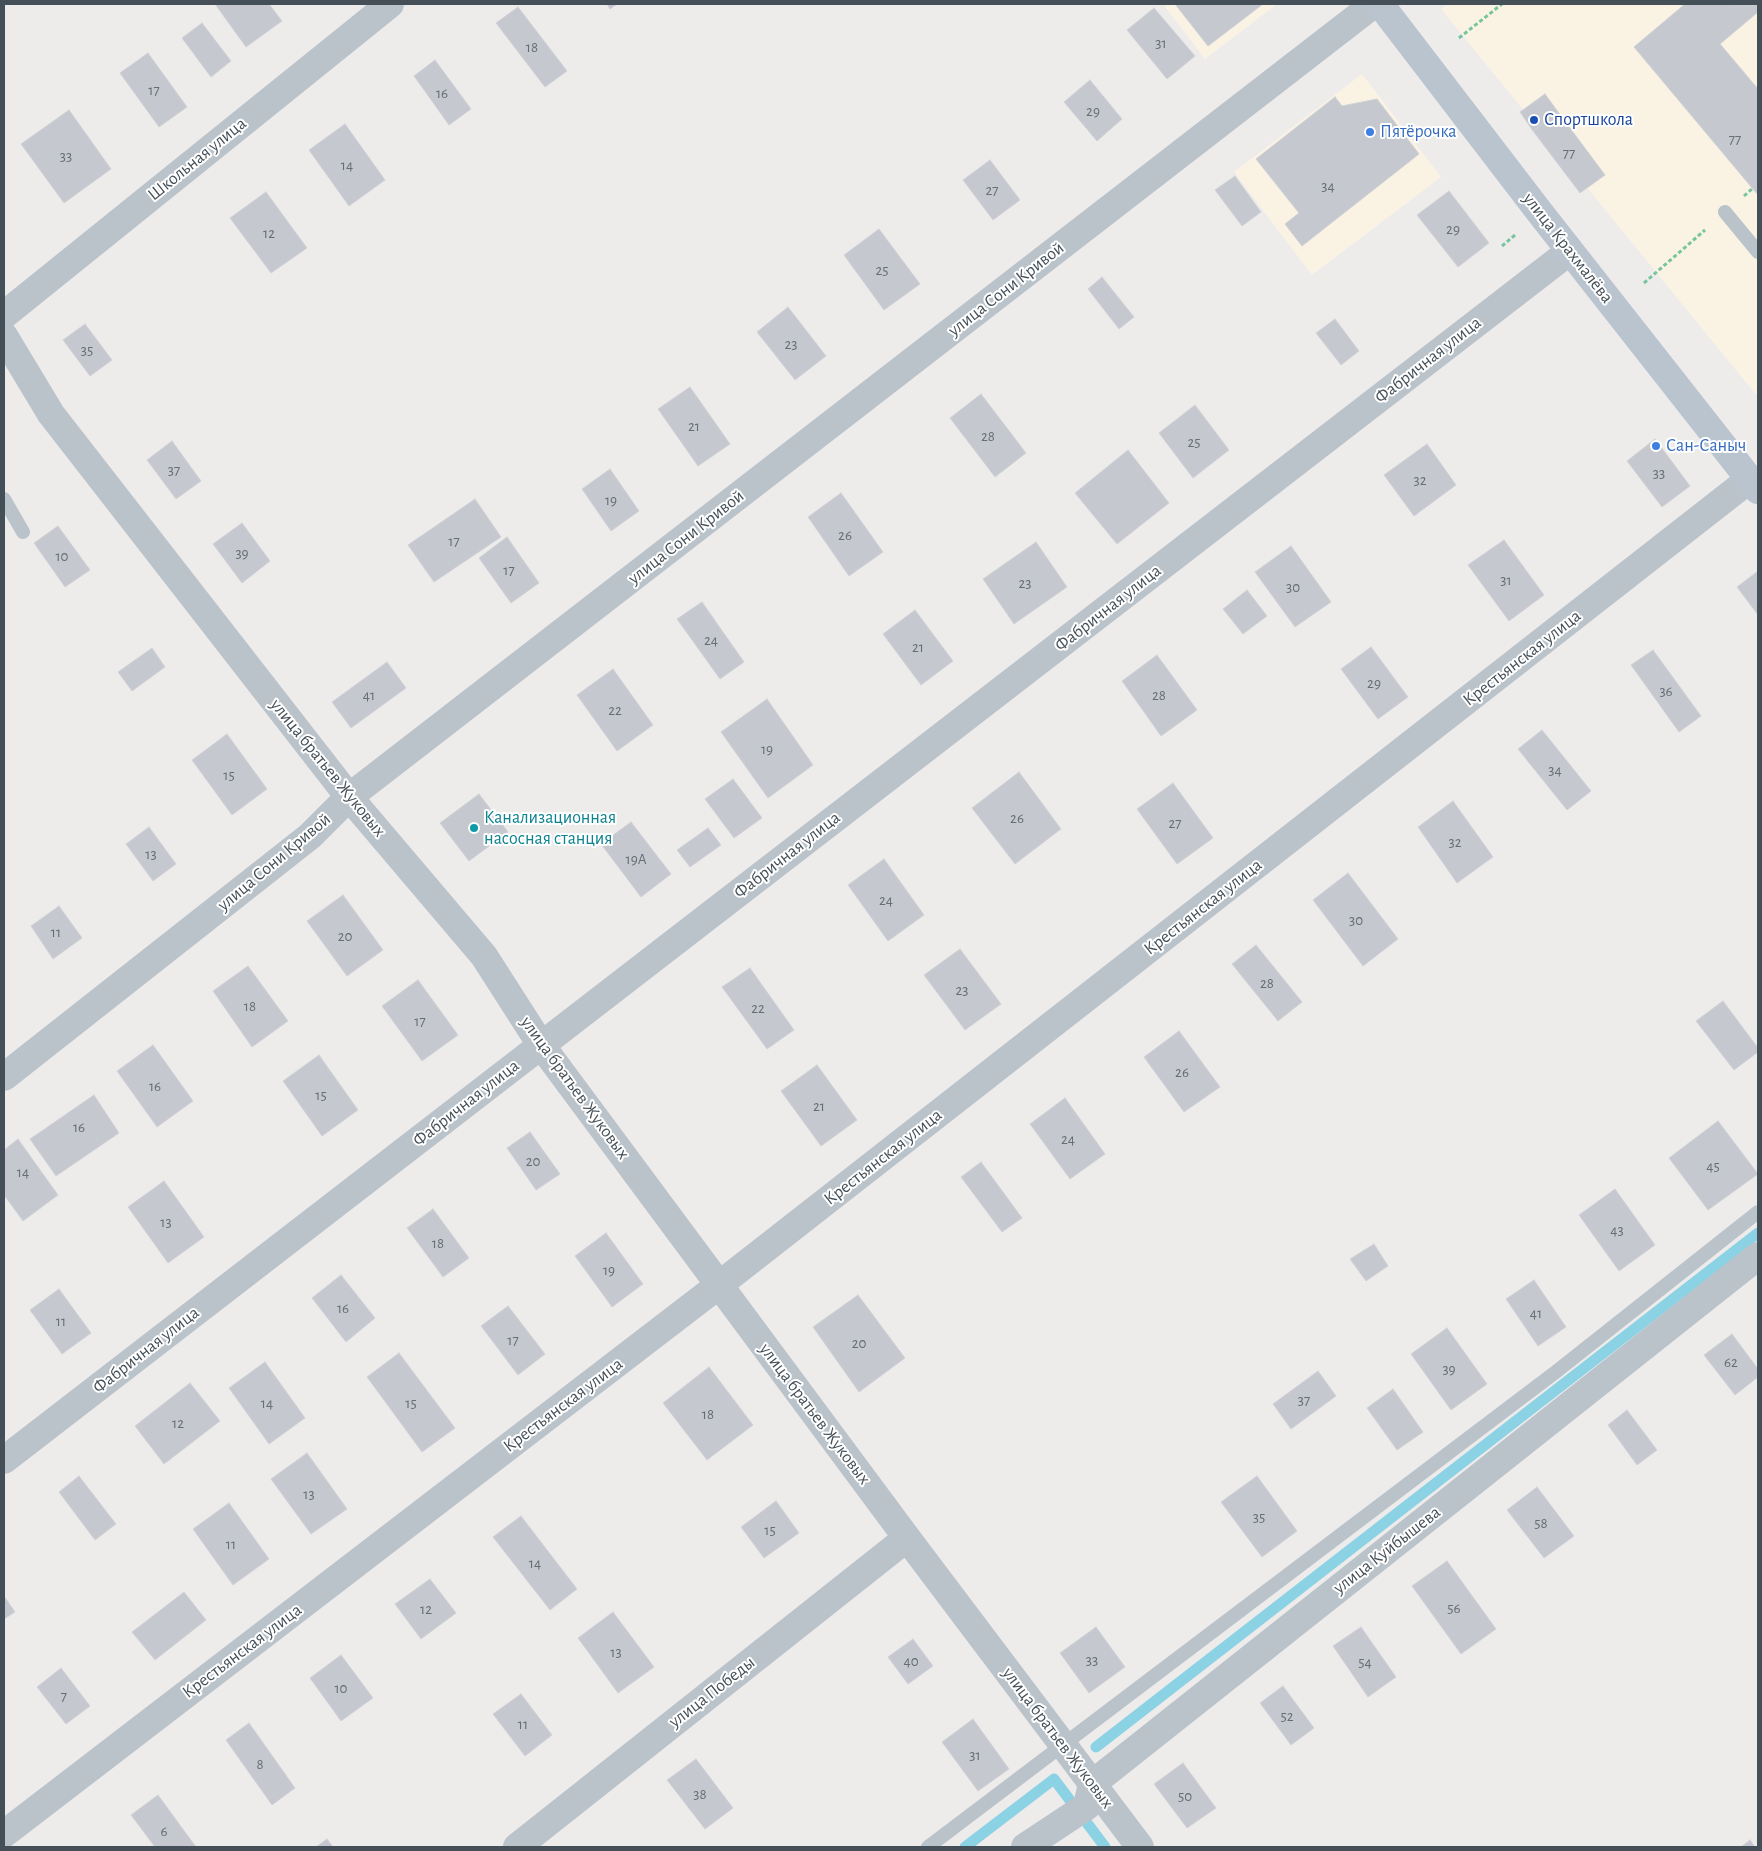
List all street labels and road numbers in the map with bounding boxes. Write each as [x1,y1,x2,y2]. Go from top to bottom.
street label: Школьная улица [143,113,251,205]
street label: улица Крахмалёва [1518,189,1618,307]
street label: улица Сони Кривой [944,237,1068,341]
street label: Фабричная улица [1371,312,1485,408]
street label: улица Сони Кривой [624,485,748,589]
street label: Фабричная улица [1051,560,1165,656]
street label: Крестьянская улица [1459,605,1585,711]
street label: улица братьев Жуковых [266,695,390,841]
street label: Фабричная улица [730,807,844,903]
street label: улица Сони Кривой [213,808,335,916]
street label: Крестьянская улица [1140,854,1266,960]
street label: улица братьев Жуковых [516,1012,634,1164]
street label: Фабричная улица [409,1055,523,1151]
street label: Крестьянская улица [820,1104,946,1210]
street label: Фабричная улица [89,1302,203,1398]
street label: улица братьев Жуковых [755,1339,875,1489]
street label: Крестьянская улица [499,1353,627,1457]
street label: улица Куйбышева [1329,1501,1445,1599]
street label: Крестьянская улица [178,1599,306,1703]
street label: улица Победы [665,1652,759,1732]
street label: улица братьев Жуковых [998,1663,1118,1813]

